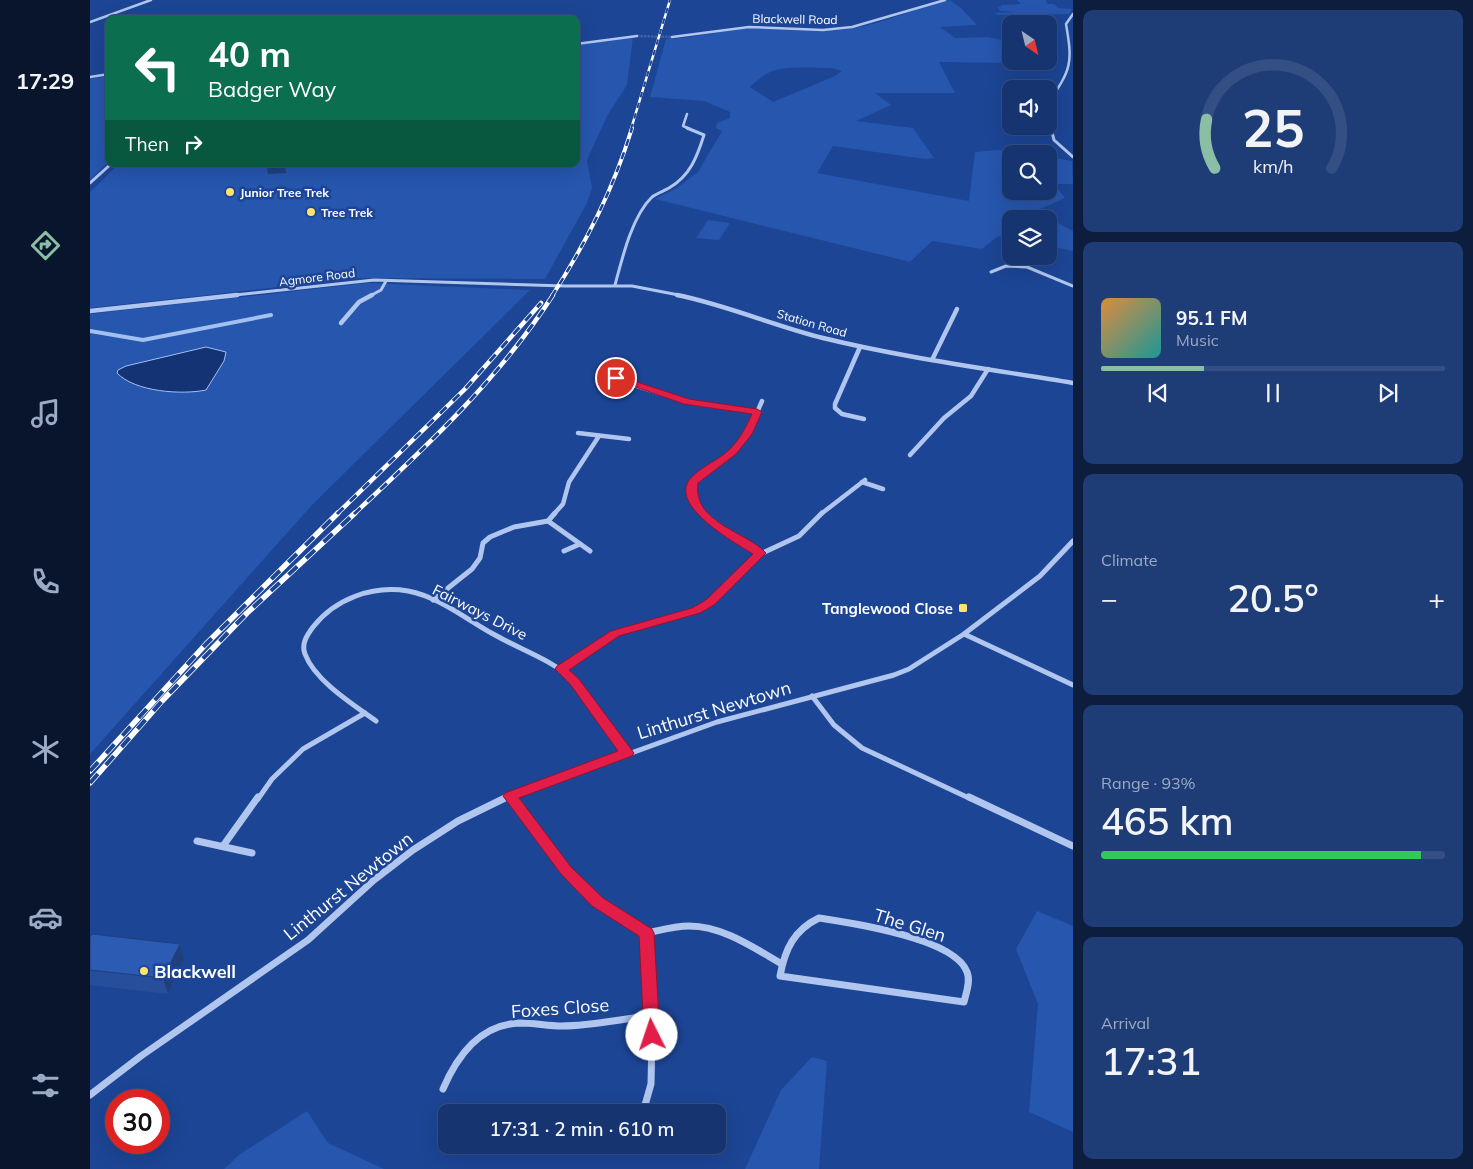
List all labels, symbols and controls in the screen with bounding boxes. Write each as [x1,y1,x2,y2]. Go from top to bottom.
street label: Blackwell Road [752,11,838,27]
north arrow [1002,15,1058,70]
map controls [1002,15,1057,265]
text: 40 m [208,32,291,76]
icon: left [125,35,190,100]
text: 17:29 [16,67,74,95]
text: Badger Way [208,75,336,103]
button: sound [1002,80,1057,135]
text: 25 [1242,95,1304,160]
icon: right [179,130,207,158]
text: Then [125,132,169,156]
button: search [1002,145,1057,200]
text: km/h [1253,155,1293,177]
place label: Junior Tree Trek [240,185,329,200]
marker: Junior Tree Trek [224,186,236,198]
place label: Tree Trek [321,205,373,220]
marker: Tree Trek [305,206,317,218]
button: layers [1002,210,1057,265]
icon: directions [28,228,63,263]
street label: Agmore Road [278,265,356,289]
street label: Station Road [775,306,849,340]
text: 95.1 FM [1176,306,1248,330]
text: Music [1176,330,1219,350]
pin [595,357,637,399]
icon: arrive [602,364,630,392]
icon: previous [1144,379,1172,407]
icon: pause [1259,379,1287,407]
icon: next [1374,379,1402,407]
icon: music [28,396,63,431]
text: Climate [1101,550,1157,570]
icon: phone [28,564,63,599]
text: 20.5° [1227,574,1319,622]
street label: Fairways Drive [429,580,531,644]
text: − [1101,581,1118,616]
text: + [1428,581,1445,616]
place label: Tanglewood Close [822,599,953,618]
marker: Tanglewood Close [957,602,969,614]
street label: Linthurst Newtown [634,676,794,744]
icon: climate [28,732,63,767]
text: Range · 93% [1101,773,1196,793]
text: 465 km [1101,797,1234,845]
street label: Linthurst Newtown [279,827,417,945]
icon: car [28,900,63,935]
street label: The Glen [871,903,949,947]
place label: Blackwell [154,960,236,983]
marker: Blackwell [138,965,150,977]
street label: Foxes Close [510,993,610,1023]
position arrow [625,1008,677,1060]
text: Arrival [1101,1013,1150,1033]
text: 17:31 [1101,1037,1201,1085]
icon: filters [28,1068,63,1103]
speed limit sign: 30 [105,1089,170,1154]
text: 17:31 · 2 min · 610 m [489,1117,675,1141]

